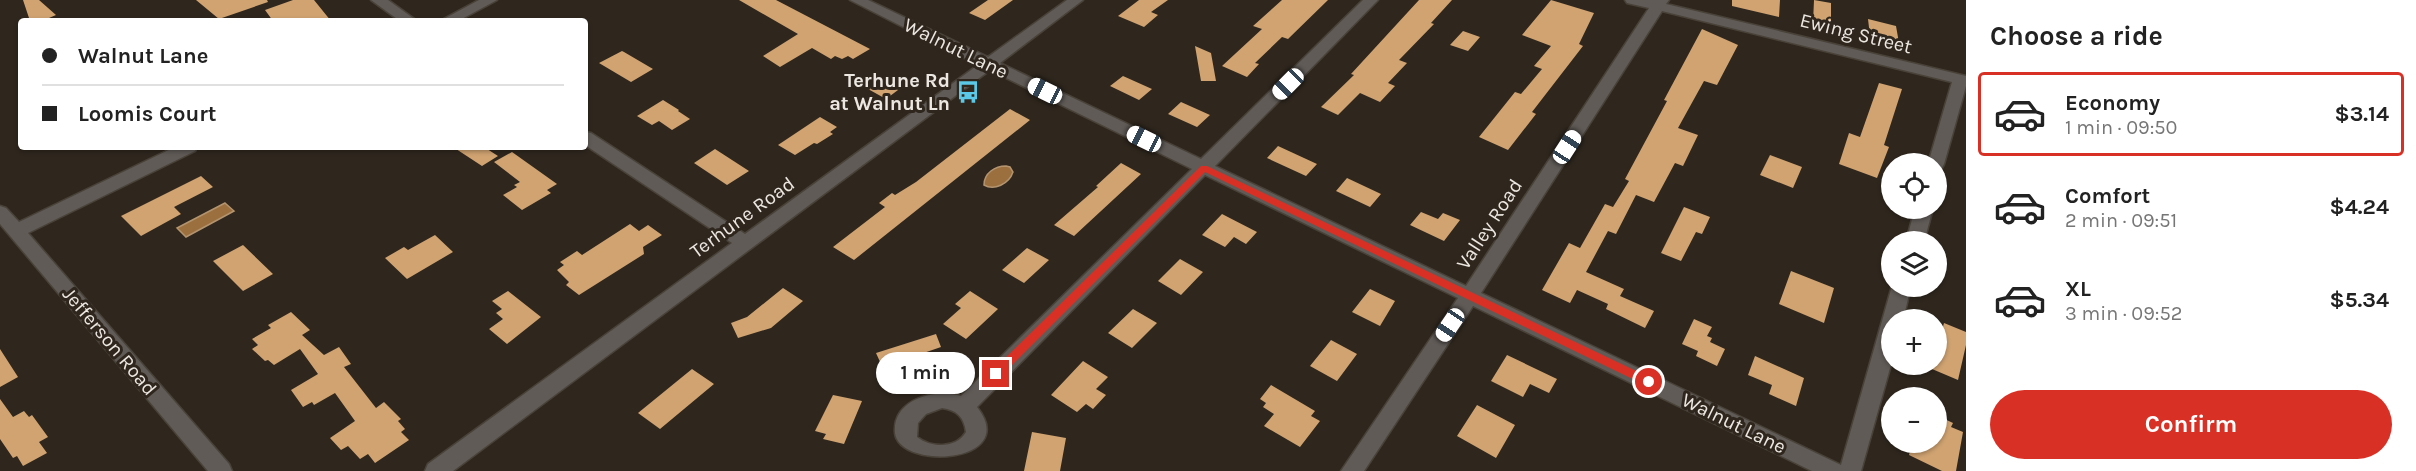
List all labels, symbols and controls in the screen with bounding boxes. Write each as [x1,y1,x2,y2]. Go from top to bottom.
street label: Ewing Street [1797,8,1915,59]
street label: Walnut Lane [900,13,1012,84]
text: Choose a ride [1990,20,2163,52]
text: Walnut Lane [78,43,208,69]
car [1269,65,1307,103]
place label: Terhune Rd at Walnut Ln [829,69,950,115]
car [1025,75,1065,107]
bus stop icon: Terhune Rd at Walnut Ln [955,79,981,105]
icon: car [1993,87,2047,141]
text: Economy [2065,90,2160,116]
text: Loomis Court [78,101,217,127]
text: $3.14 [2334,101,2389,127]
text: 1 min · 09:50 [2065,116,2177,139]
car [1124,123,1164,155]
car [1550,127,1584,167]
map controls [1881,153,1947,453]
button: locate [1881,153,1947,219]
street label: Terhune Road [686,172,799,263]
street label: Valley Road [1452,175,1527,274]
icon: car [1993,180,2047,234]
text: Comfort [2065,183,2150,209]
text: $4.24 [2330,194,2389,220]
text: 2 min · 09:51 [2065,209,2177,232]
button: layers [1881,231,1947,297]
icon: car [1993,273,2047,327]
text: XL [2065,276,2091,302]
street label: Jefferson Road [58,283,161,400]
text: $5.34 [2330,287,2389,313]
text: 3 min · 09:52 [2065,302,2182,325]
car [1432,305,1468,345]
button: + [1881,309,1947,375]
callout: 1 min [876,353,975,395]
route end [982,360,1009,387]
text: 1 min [900,361,951,384]
route start [1635,368,1662,395]
button: − [1881,387,1947,453]
street label: Walnut Lane [1678,388,1790,459]
button: Confirm [1990,390,2392,459]

